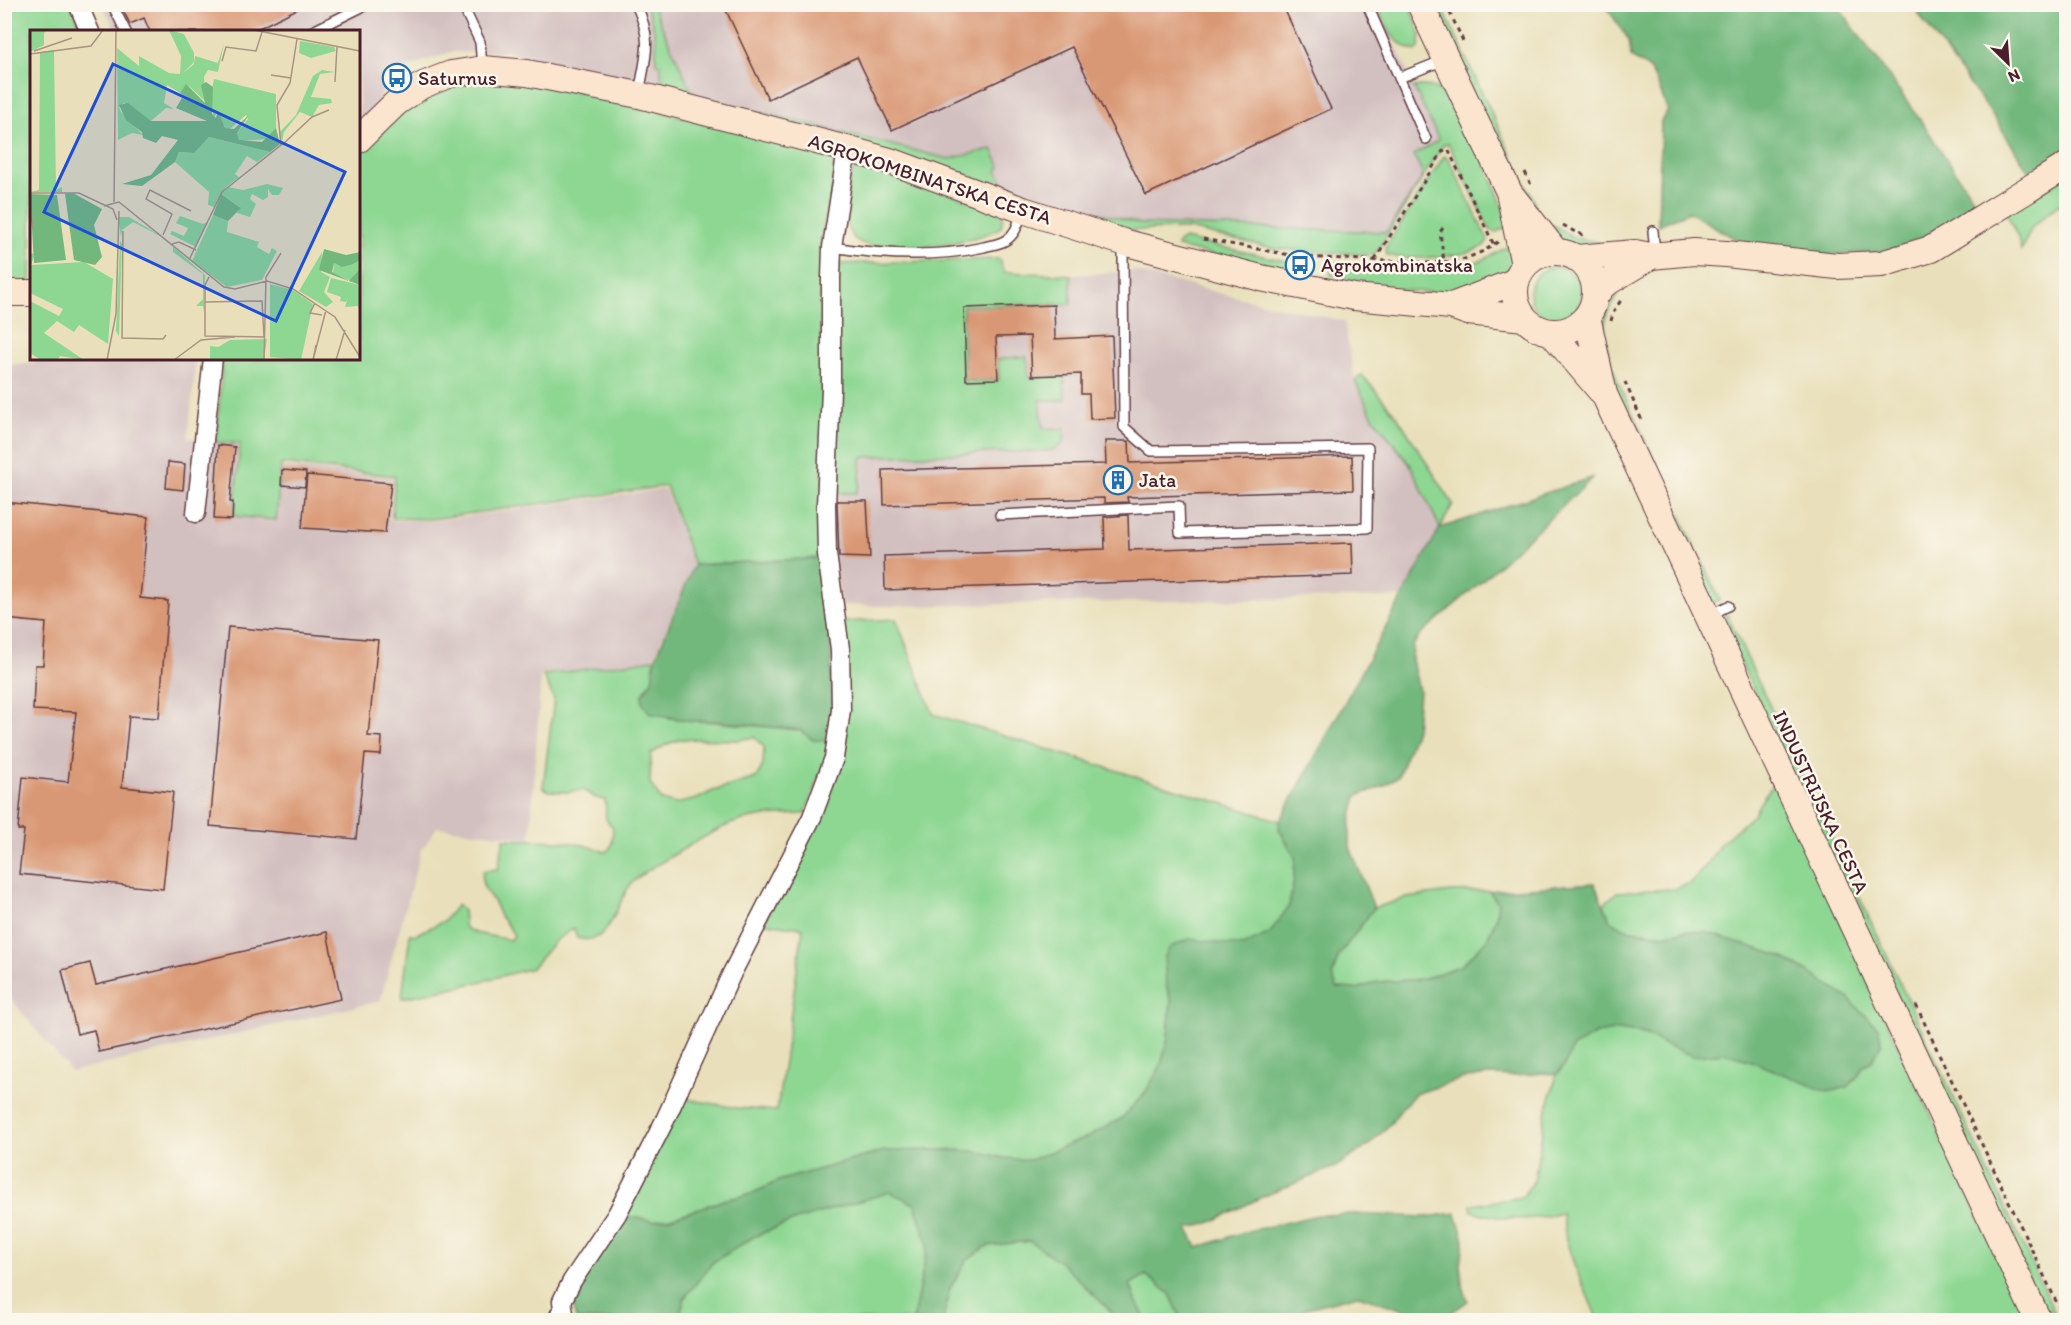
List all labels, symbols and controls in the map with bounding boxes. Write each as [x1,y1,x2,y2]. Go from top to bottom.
inset map [30,30,360,360]
north arrow [1978,33,2038,93]
bus stop icon: Saturnus [381,62,413,94]
text: N [2005,65,2023,87]
place label: Saturnus [418,66,497,90]
street label: AGROKOMBINATSKA CESTA [805,128,1055,230]
bus stop icon: Agrokombinatska [1284,249,1316,281]
place label: Agrokombinatska [1321,253,1473,277]
building icon: Jata [1102,464,1134,496]
place label: Jata [1139,468,1176,492]
street label: INDUSTRIJSKA CESTA [1768,707,1874,898]

